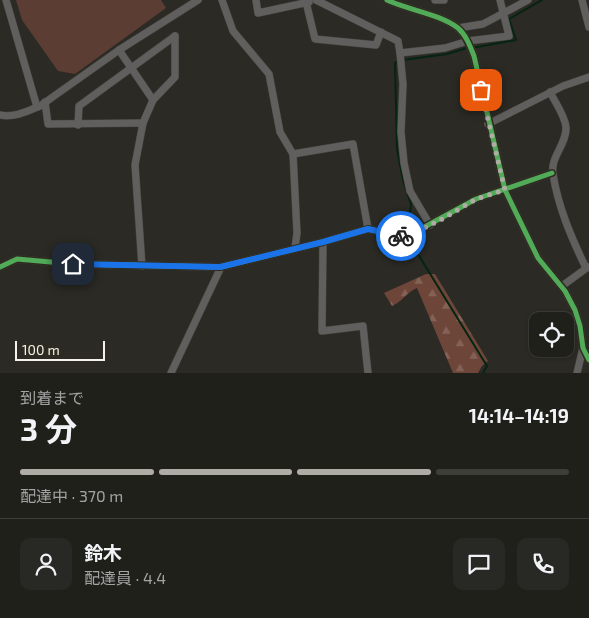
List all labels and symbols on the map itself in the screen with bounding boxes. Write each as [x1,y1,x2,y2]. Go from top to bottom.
pin [460,69,502,111]
courier [376,211,426,261]
pin [52,243,94,285]
scale bar [15,338,105,361]

